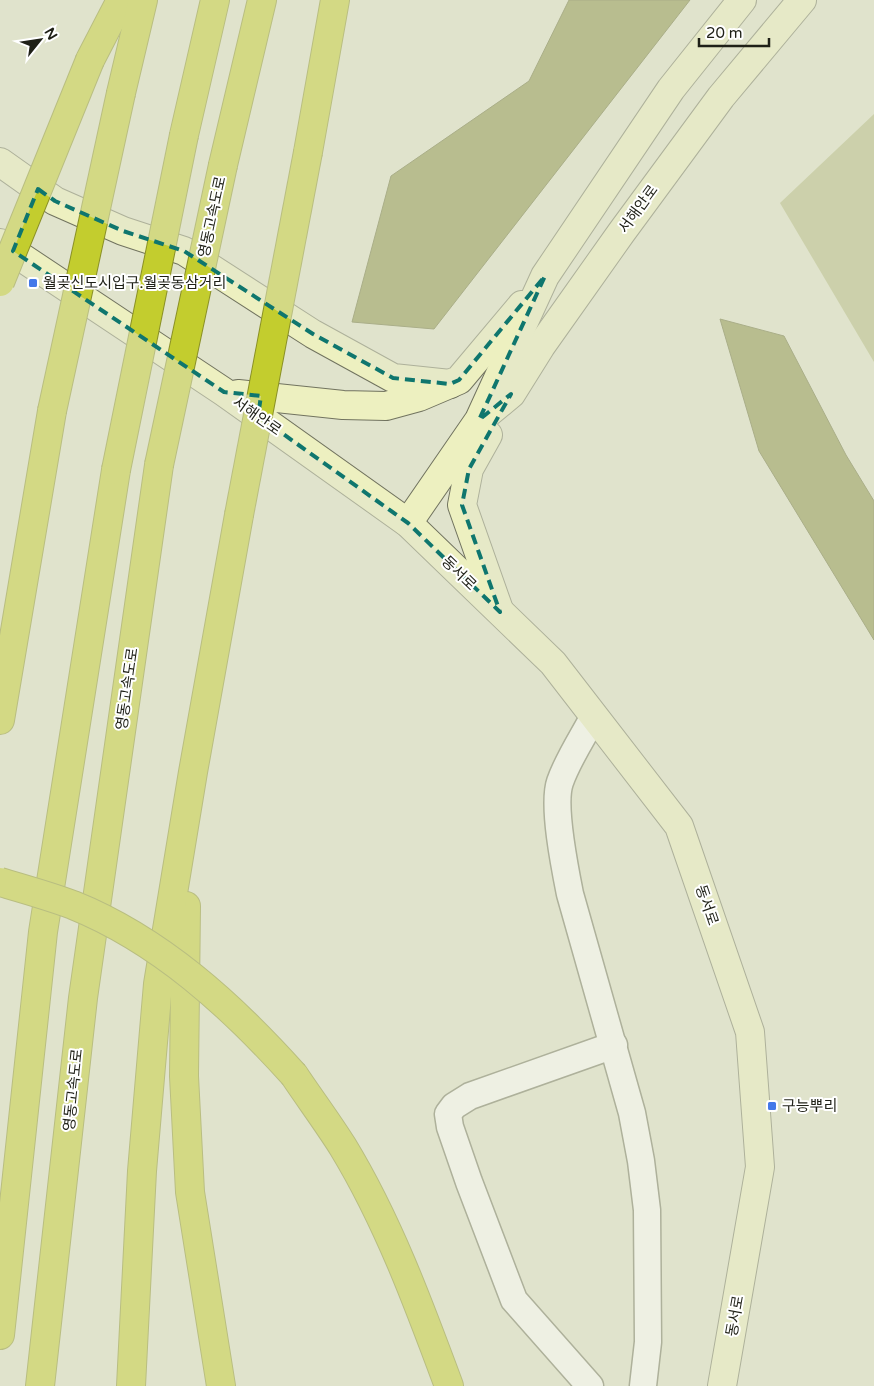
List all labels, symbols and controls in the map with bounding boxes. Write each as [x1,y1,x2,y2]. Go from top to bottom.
north arrow [15,15,65,65]
scale bar [699,15,769,47]
text: 20 m [706,24,743,42]
text: N [41,25,61,43]
street label: 영동고속도로 [195,175,229,259]
street label: 서해안로 [614,181,662,237]
place label: 월곶신도시입구.월곶동삼거리 [43,274,226,292]
marker: 월곶신도시입구.월곶동삼거리 [27,277,39,289]
street label: 서해안로 [229,393,285,439]
street label: 동서로 [438,552,480,594]
street label: 영동고속도로 [112,647,142,731]
street label: 동서로 [692,882,722,928]
street label: 영동고속도로 [60,1048,86,1132]
place label: 구능뿌리 [782,1097,837,1115]
marker: 구능뿌리 [766,1100,778,1112]
street label: 동서로 [723,1294,747,1338]

